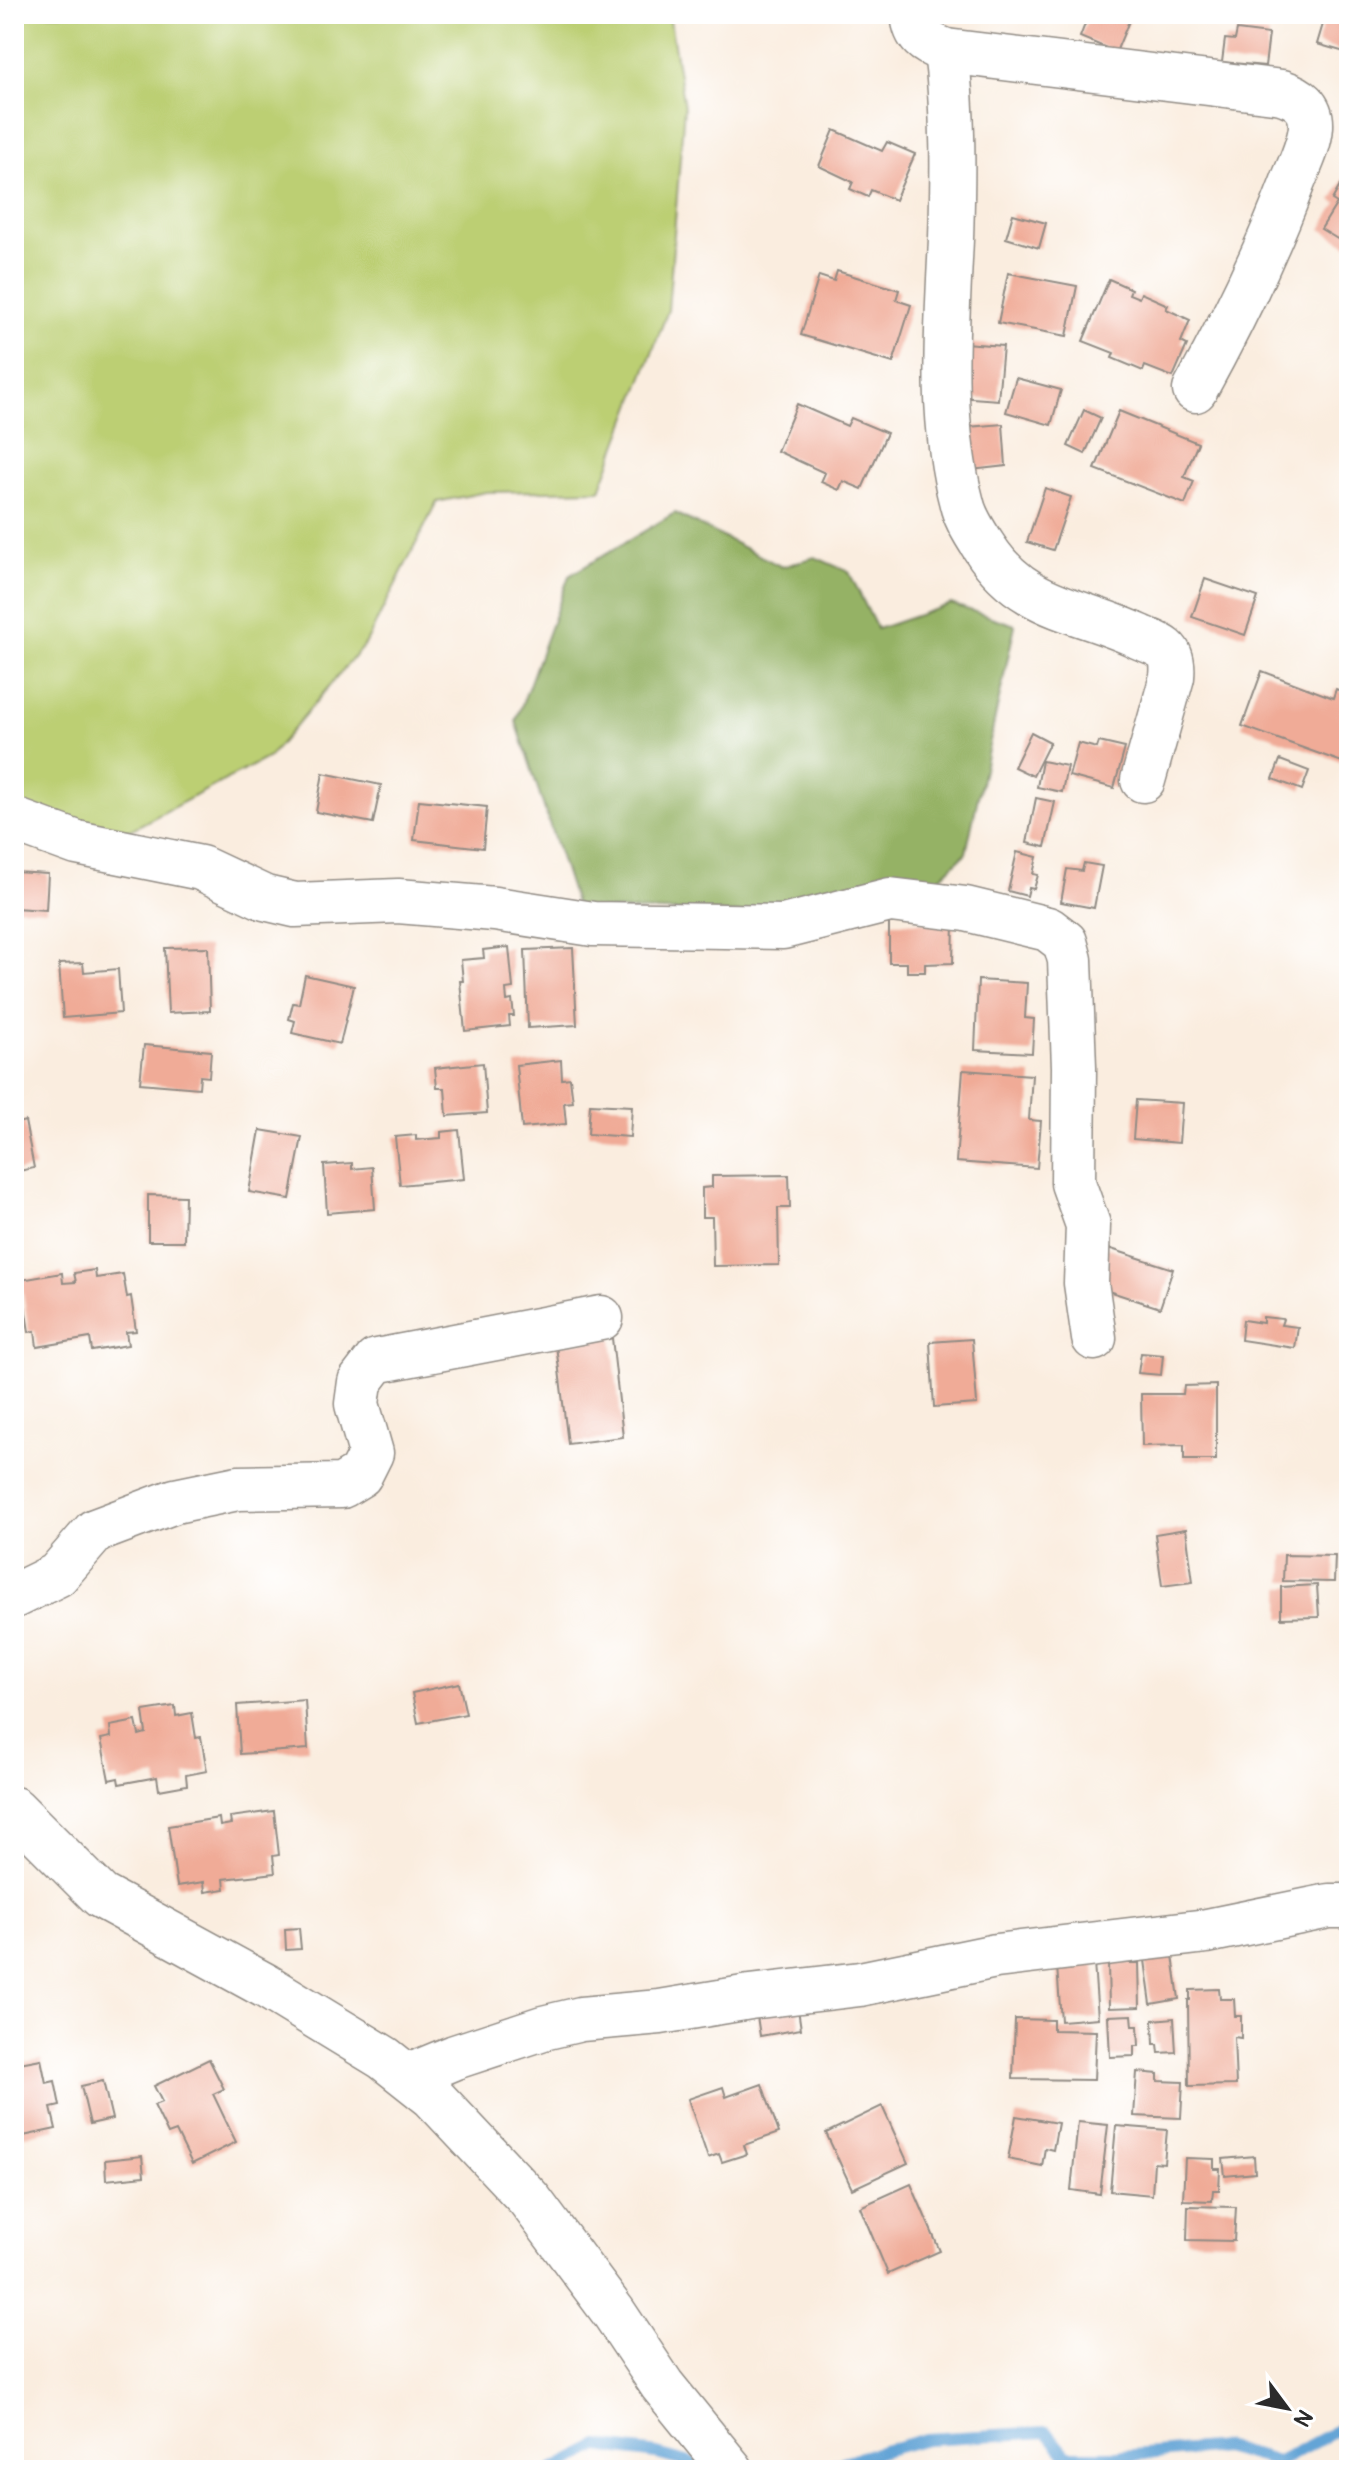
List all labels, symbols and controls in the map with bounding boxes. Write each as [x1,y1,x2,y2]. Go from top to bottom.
north arrow [1247,2368,1327,2448]
text: N [1287,2404,1319,2432]

